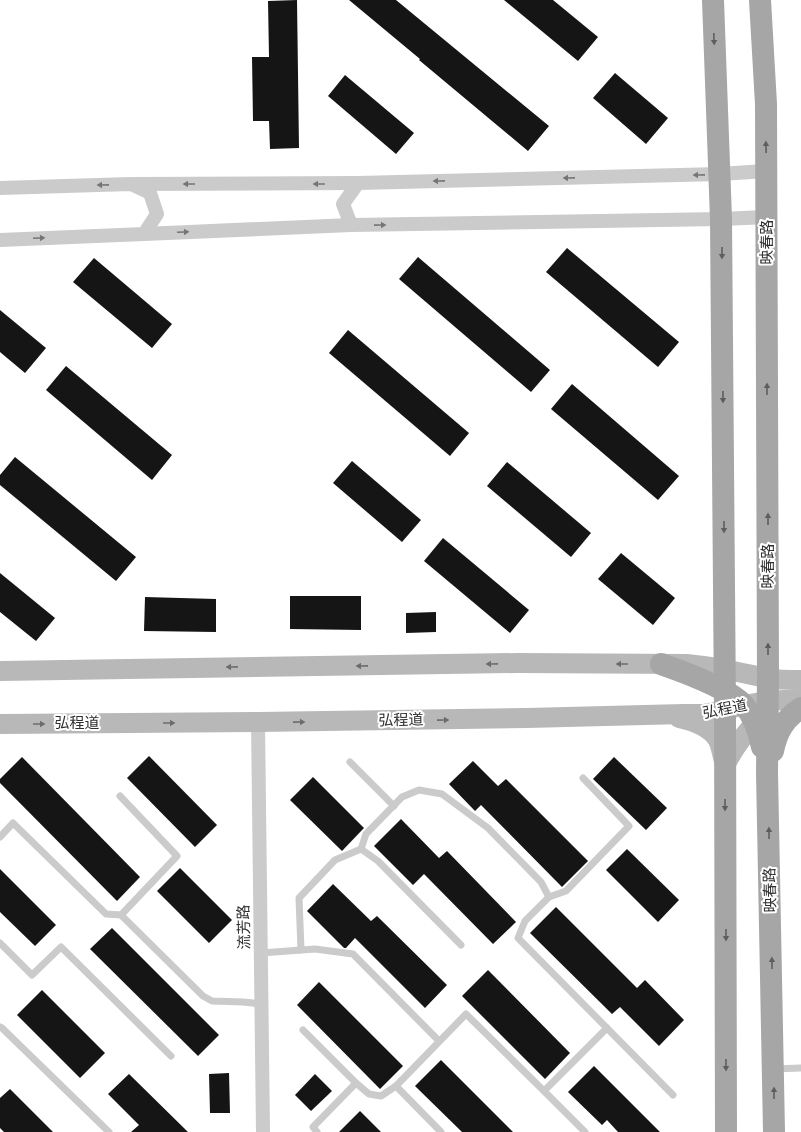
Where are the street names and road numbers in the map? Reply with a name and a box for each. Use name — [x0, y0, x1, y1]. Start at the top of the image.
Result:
street label: 映春路 — [758, 219, 776, 265]
street label: 映春路 — [759, 543, 777, 589]
street label: 弘程道 — [701, 696, 749, 722]
street label: 弘程道 — [378, 711, 424, 729]
street label: 弘程道 — [54, 714, 100, 732]
street label: 映春路 — [761, 867, 779, 913]
street label: 流芳路 — [235, 904, 253, 950]

